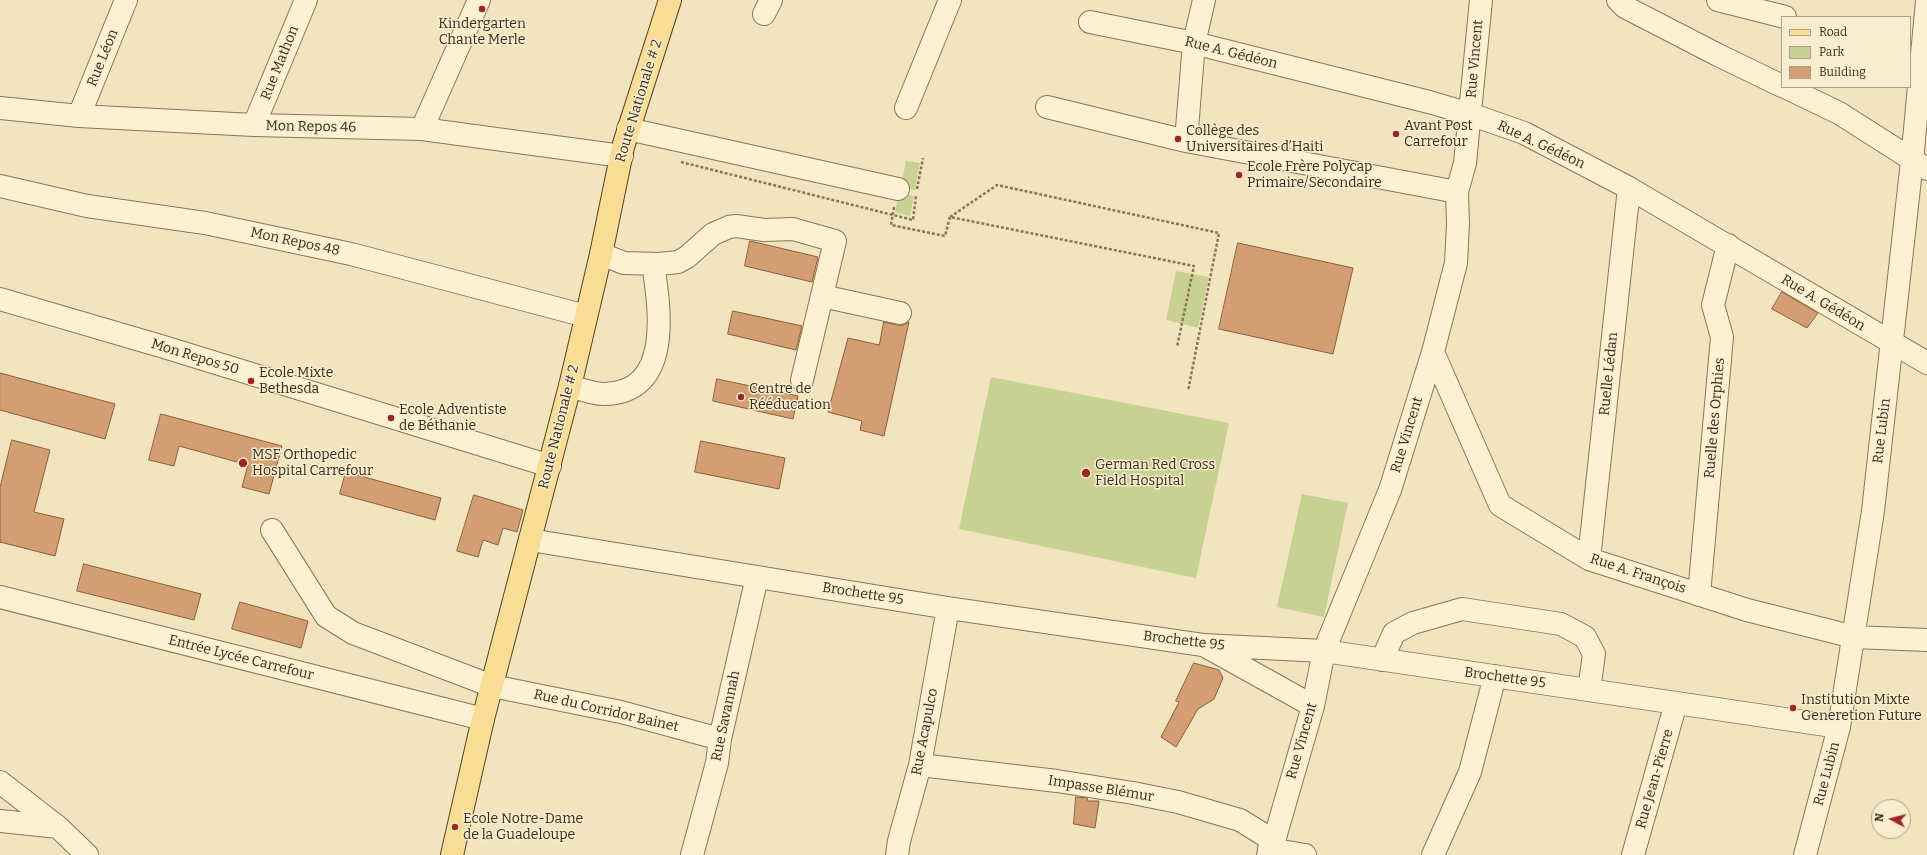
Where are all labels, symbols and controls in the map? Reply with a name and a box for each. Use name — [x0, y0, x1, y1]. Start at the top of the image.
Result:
marker: Kindergarten Chante Merle — [477, 4, 487, 14]
place label: Kindergarten Chante Merle — [438, 16, 526, 48]
legend — [1781, 16, 1911, 88]
street label: Rue Vincent — [1463, 19, 1487, 99]
street label: Rue Mathon — [257, 23, 303, 103]
text: Road — [1819, 25, 1847, 39]
street label: Rue Léon — [84, 27, 122, 89]
street label: Rue A. Gédéon — [1183, 33, 1279, 73]
street label: Route Nationale # 2 — [612, 38, 666, 164]
text: Park — [1819, 45, 1844, 59]
text: Building — [1819, 65, 1866, 79]
street label: Rue A. Gédéon — [1494, 117, 1588, 173]
street label: Mon Repos 46 — [265, 118, 357, 136]
place label: Avant Post Carrefour — [1404, 118, 1473, 150]
place label: Collège des Universitaires d’Haiti — [1186, 123, 1324, 156]
marker: Avant Post Carrefour — [1391, 129, 1401, 139]
marker: Collège des Universitaires d’Haiti — [1173, 134, 1183, 144]
place label: Ecole Frère Polycap Primaire/Secondaire — [1247, 159, 1382, 192]
marker: Ecole Frère Polycap Primaire/Secondaire — [1234, 170, 1244, 180]
street label: Mon Repos 48 — [249, 224, 341, 260]
street label: Rue A. Gédéon — [1778, 271, 1868, 335]
street label: Ruelle Lédan — [1596, 332, 1622, 416]
street label: Mon Repos 50 — [149, 336, 241, 378]
street label: Ruelle des Orphies — [1701, 357, 1729, 479]
street label: Route Nationale # 2 — [535, 363, 583, 491]
place label: Ecole Mixte Bethesda — [259, 365, 333, 398]
marker: Ecole Mixte Bethesda — [246, 376, 256, 386]
place label: Centre de Rééducation — [749, 381, 831, 414]
marker: Centre de Rééducation — [736, 392, 746, 402]
street label: Rue Vincent — [1387, 395, 1427, 475]
street label: Rue Lubin — [1870, 398, 1894, 464]
place label: Ecole Adventiste de Béthanie — [399, 402, 507, 434]
marker: Ecole Adventiste de Béthanie — [386, 413, 396, 423]
place label: MSF Orthopedic Hospital Carrefour — [252, 447, 373, 480]
marker: MSF Orthopedic Hospital Carrefour — [237, 457, 249, 469]
place label: German Red Cross Field Hospital — [1095, 457, 1215, 490]
marker: German Red Cross Field Hospital — [1080, 467, 1092, 479]
street label: Rue A. François — [1588, 551, 1688, 597]
street label: Brochette 95 — [821, 579, 905, 609]
street label: Brochette 95 — [1142, 628, 1226, 654]
street label: Entrée Lycée Carrefour — [167, 632, 315, 684]
street label: Brochette 95 — [1463, 664, 1547, 692]
street label: Rue Savannah — [708, 669, 744, 763]
street label: Rue du Corridor Bainet — [532, 686, 680, 736]
street label: Rue Acapulco — [908, 687, 942, 777]
place label: Institution Mixte Generetion Future — [1801, 692, 1922, 724]
street label: Rue Vincent — [1283, 701, 1321, 781]
marker: Institution Mixte Generetion Future — [1788, 703, 1798, 713]
street label: Rue Jean-Pierre — [1633, 727, 1677, 831]
street label: Rue Lubin — [1810, 740, 1844, 808]
street label: Impasse Blémur — [1047, 772, 1155, 806]
north arrow — [1871, 799, 1911, 839]
place label: Ecole Notre-Dame de la Guadeloupe — [463, 811, 583, 844]
text: N — [1873, 813, 1887, 823]
marker: Ecole Notre-Dame de la Guadeloupe — [450, 822, 460, 832]

